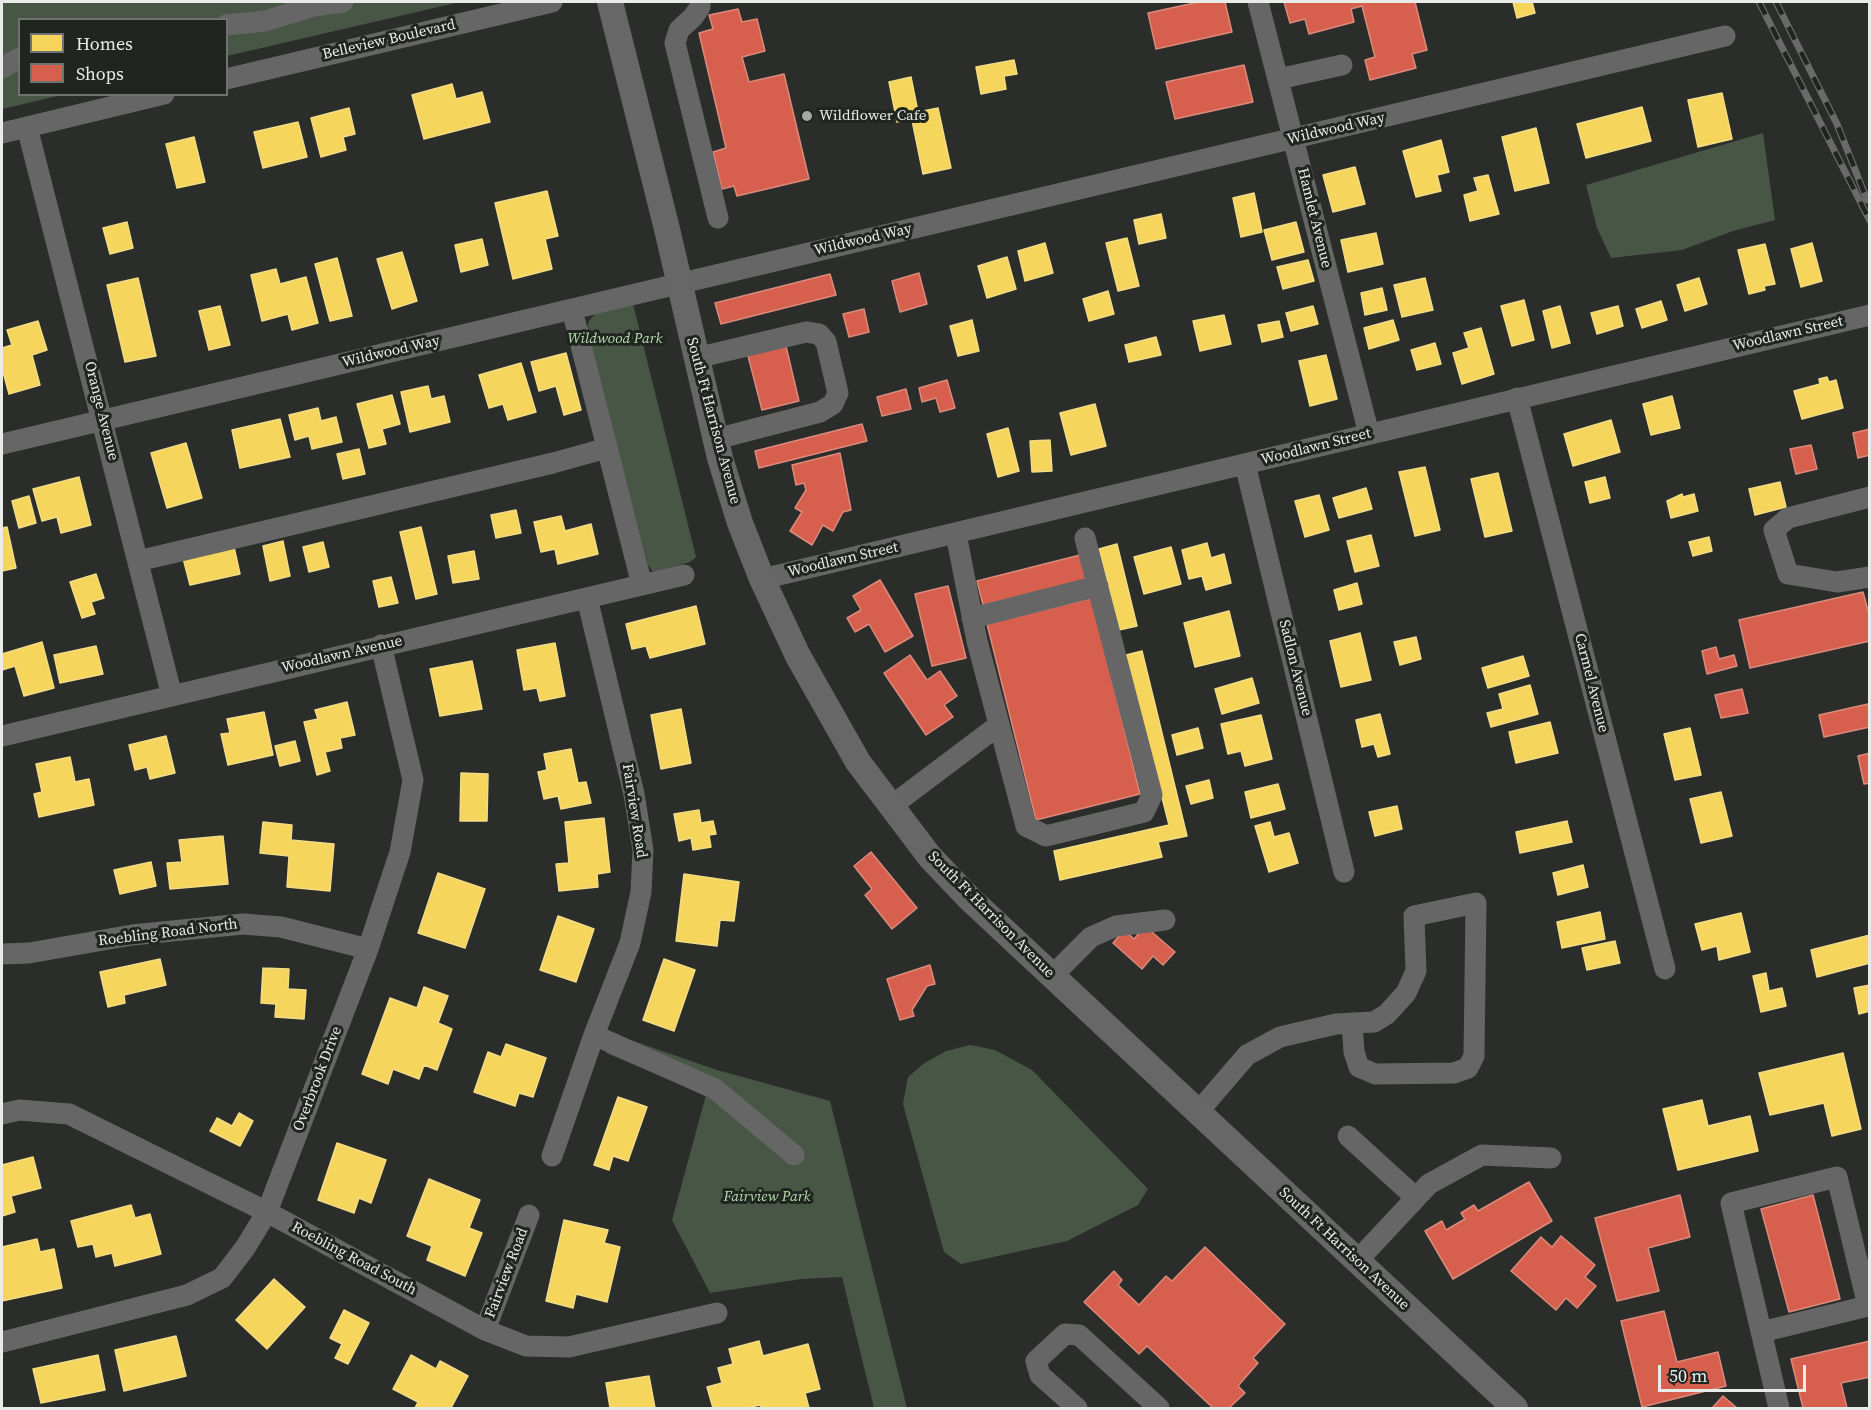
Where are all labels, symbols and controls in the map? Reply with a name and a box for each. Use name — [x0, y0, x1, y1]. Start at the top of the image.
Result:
street label: Belleview Boulevard — [321, 16, 457, 64]
legend — [18, 18, 228, 96]
text: Homes — [76, 31, 133, 56]
text: Shops — [76, 61, 124, 86]
place label: Wildflower Cafe — [819, 107, 926, 125]
marker: Wildflower Cafe — [800, 109, 814, 123]
street label: Wildwood Way — [1285, 109, 1387, 149]
street label: Hamlet Avenue — [1293, 166, 1335, 270]
street label: Wildwood Way — [812, 220, 914, 260]
street label: Woodlawn Street — [1731, 313, 1845, 355]
park label: Wildwood Park — [567, 330, 663, 348]
street label: Wildwood Way — [340, 332, 442, 372]
street label: South Ft Harrison Avenue — [682, 336, 744, 506]
street label: Orange Avenue — [80, 360, 122, 462]
street label: Woodlawn Street — [1259, 425, 1373, 469]
street label: Woodlawn Street — [786, 539, 900, 581]
street label: Sadlon Avenue — [1274, 618, 1316, 718]
street label: Woodlawn Avenue — [280, 632, 404, 678]
street label: Carmel Avenue — [1570, 632, 1612, 734]
street label: Fairview Road — [618, 763, 650, 859]
street label: South Ft Harrison Avenue — [924, 848, 1058, 982]
street label: Roebling Road North — [97, 916, 239, 950]
street label: Overbrook Drive — [290, 1024, 346, 1134]
street label: South Ft Harrison Avenue — [1275, 1184, 1413, 1314]
park label: Fairview Park — [723, 1188, 811, 1206]
street label: Roebling Road South — [288, 1218, 420, 1300]
street label: Fairview Road — [482, 1225, 532, 1321]
scale bar — [1661, 1353, 1810, 1391]
text: 50 m — [1669, 1363, 1707, 1388]

